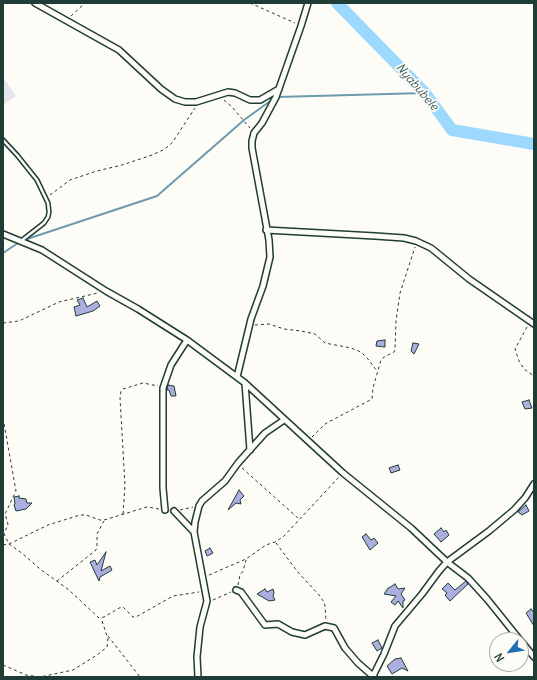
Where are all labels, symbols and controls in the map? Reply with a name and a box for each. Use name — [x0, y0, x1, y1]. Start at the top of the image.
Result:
water label: Nyabubele — [393, 60, 441, 114]
north arrow — [489, 632, 529, 672]
text: N — [492, 651, 507, 664]

